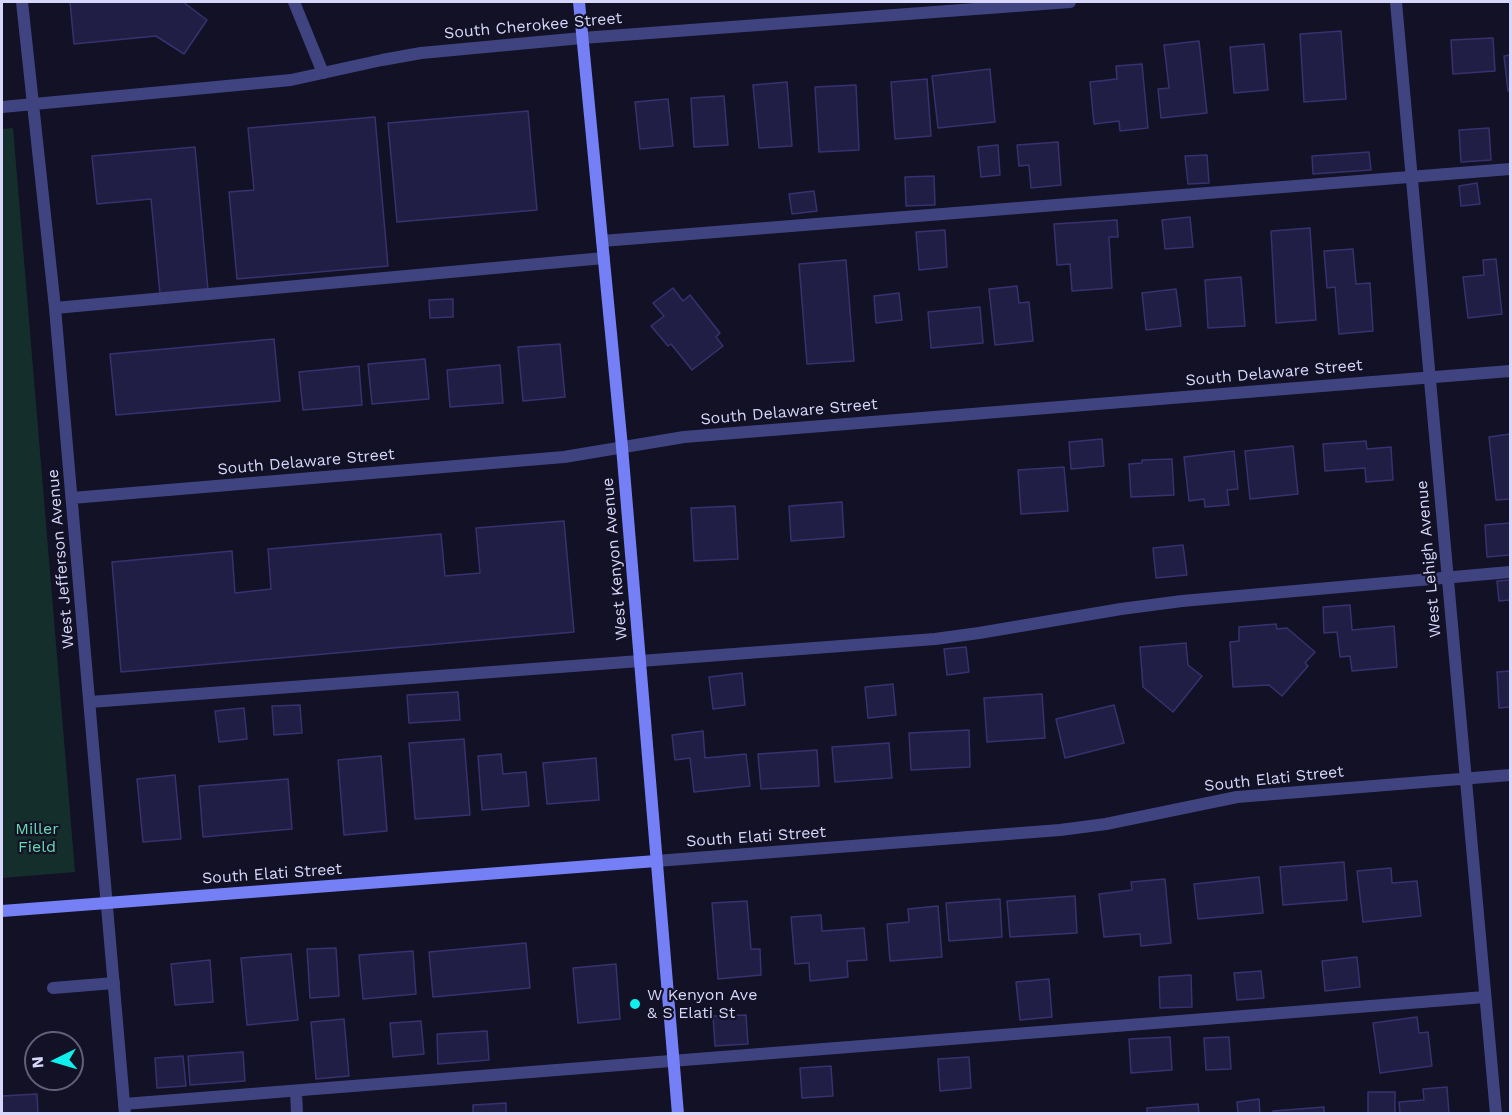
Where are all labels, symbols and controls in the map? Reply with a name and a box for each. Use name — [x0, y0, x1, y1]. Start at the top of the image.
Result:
street label: South Cherokee Street — [443, 9, 623, 43]
street label: South Delaware Street — [1185, 356, 1363, 390]
street label: South Delaware Street — [700, 395, 878, 429]
street label: South Delaware Street — [217, 445, 395, 479]
street label: West Jefferson Avenue — [44, 468, 78, 650]
street label: West Kenyon Avenue — [598, 477, 632, 641]
street label: West Lehigh Avenue — [1413, 480, 1445, 638]
street label: South Elati Street — [1203, 762, 1345, 796]
park label: Miller Field — [15, 819, 59, 857]
street label: South Elati Street — [685, 823, 827, 851]
street label: South Elati Street — [201, 860, 343, 888]
place label: W Kenyon Ave & S Elati St — [647, 985, 757, 1023]
marker: W Kenyon Ave & S Elati St — [628, 997, 642, 1011]
north arrow — [24, 1031, 84, 1091]
text: N — [28, 1056, 48, 1069]

